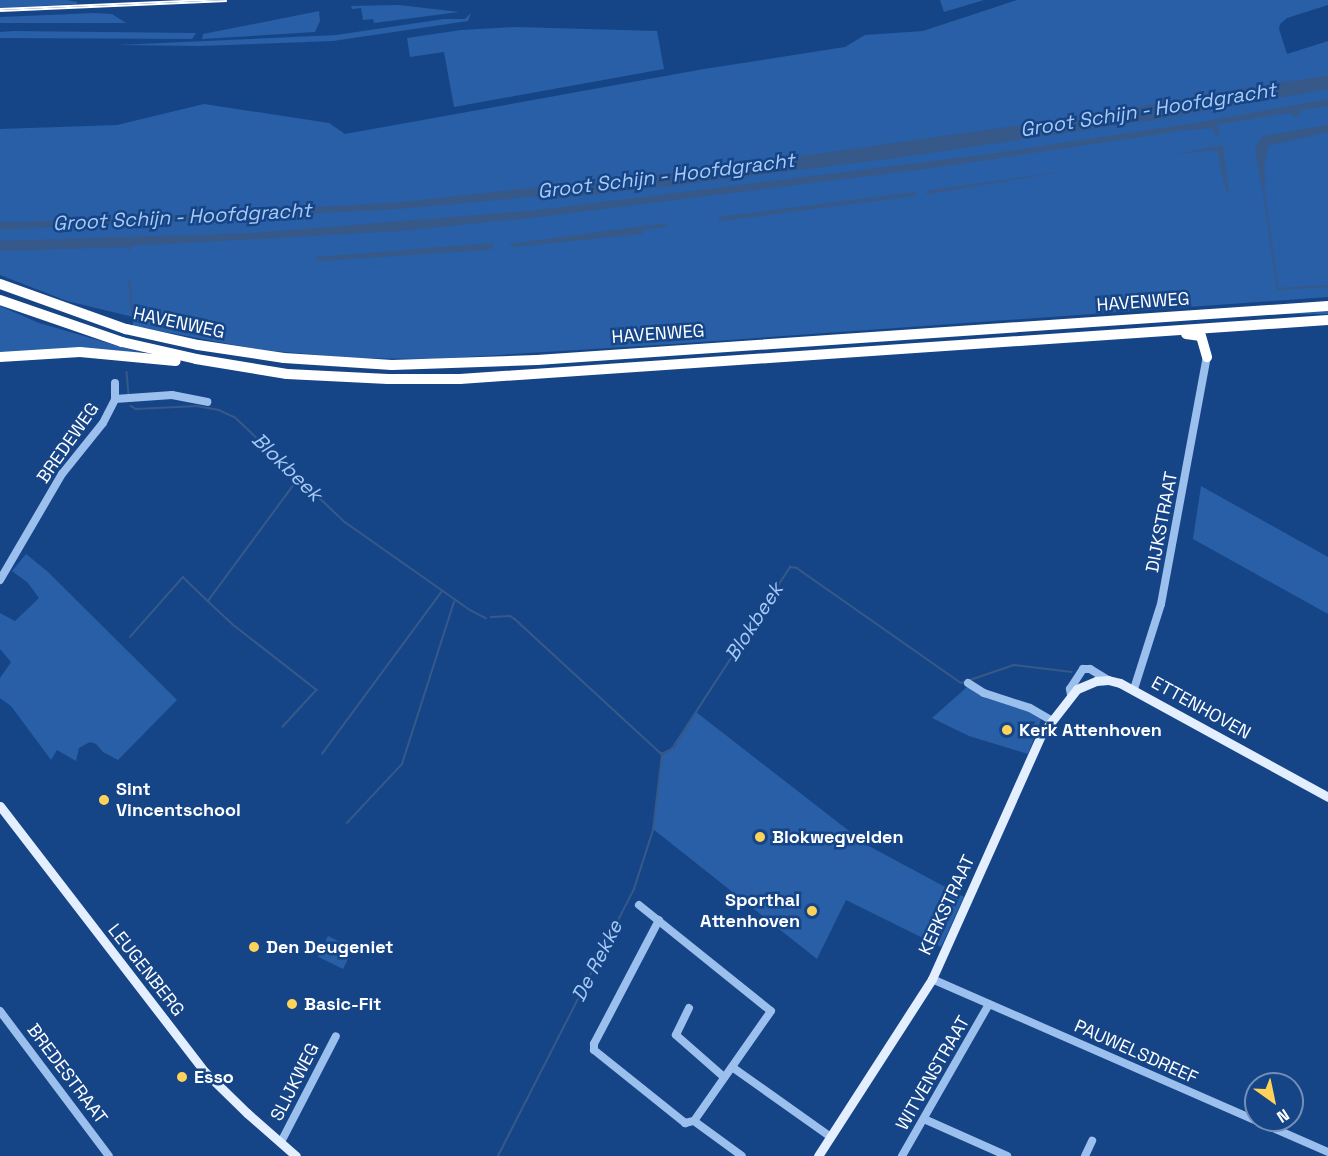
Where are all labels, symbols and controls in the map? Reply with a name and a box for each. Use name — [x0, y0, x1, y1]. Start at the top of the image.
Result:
water label: Groot Schijn - Hoofdgracht — [1018, 78, 1278, 142]
water label: Groot Schijn - Hoofdgracht — [535, 148, 797, 204]
water label: Groot Schijn - Hoofdgracht — [51, 198, 313, 236]
street label: HAVENWEG — [1096, 288, 1190, 316]
street label: HAVENWEG — [131, 303, 227, 343]
street label: HAVENWEG — [611, 320, 705, 348]
street label: BREDEWEG — [32, 399, 104, 487]
water label: Blokbeek — [247, 428, 327, 506]
street label: DIJKSTRAAT — [1142, 470, 1182, 574]
water label: Blokbeek — [720, 578, 788, 666]
street label: ETTENHOVEN — [1148, 672, 1254, 744]
place label: Kerk Attenhoven — [1019, 719, 1162, 741]
marker: Kerk Attenhoven — [1000, 723, 1014, 737]
place label: Sint Vincentschool — [116, 779, 241, 822]
marker: Sint Vincentschool — [97, 793, 111, 807]
place label: Blokwegvelden — [772, 826, 904, 848]
marker: Blokwegvelden — [753, 830, 767, 844]
street label: KERKSTRAAT — [914, 852, 980, 958]
place label: Sporthal Attenhoven — [700, 890, 800, 932]
marker: Sporthal Attenhoven — [805, 904, 819, 918]
water label: De Rekke — [566, 917, 628, 1005]
street label: LEUGENBERG — [103, 920, 189, 1020]
place label: Den Deugeniet — [266, 936, 394, 958]
marker: Den Deugeniet — [247, 940, 261, 954]
place label: Basic-Fit — [304, 993, 381, 1015]
marker: Basic-Fit — [285, 997, 299, 1011]
street label: WITVENSTRAAT — [892, 1012, 974, 1134]
street label: PAUWELSDREEF — [1071, 1015, 1201, 1089]
street label: BREDESTRAAT — [22, 1020, 112, 1128]
street label: SLIJKWEG — [266, 1039, 324, 1125]
place label: Esso — [194, 1066, 234, 1088]
marker: Esso — [175, 1070, 189, 1084]
north arrow — [1244, 1072, 1304, 1132]
text: N — [1273, 1104, 1293, 1128]

